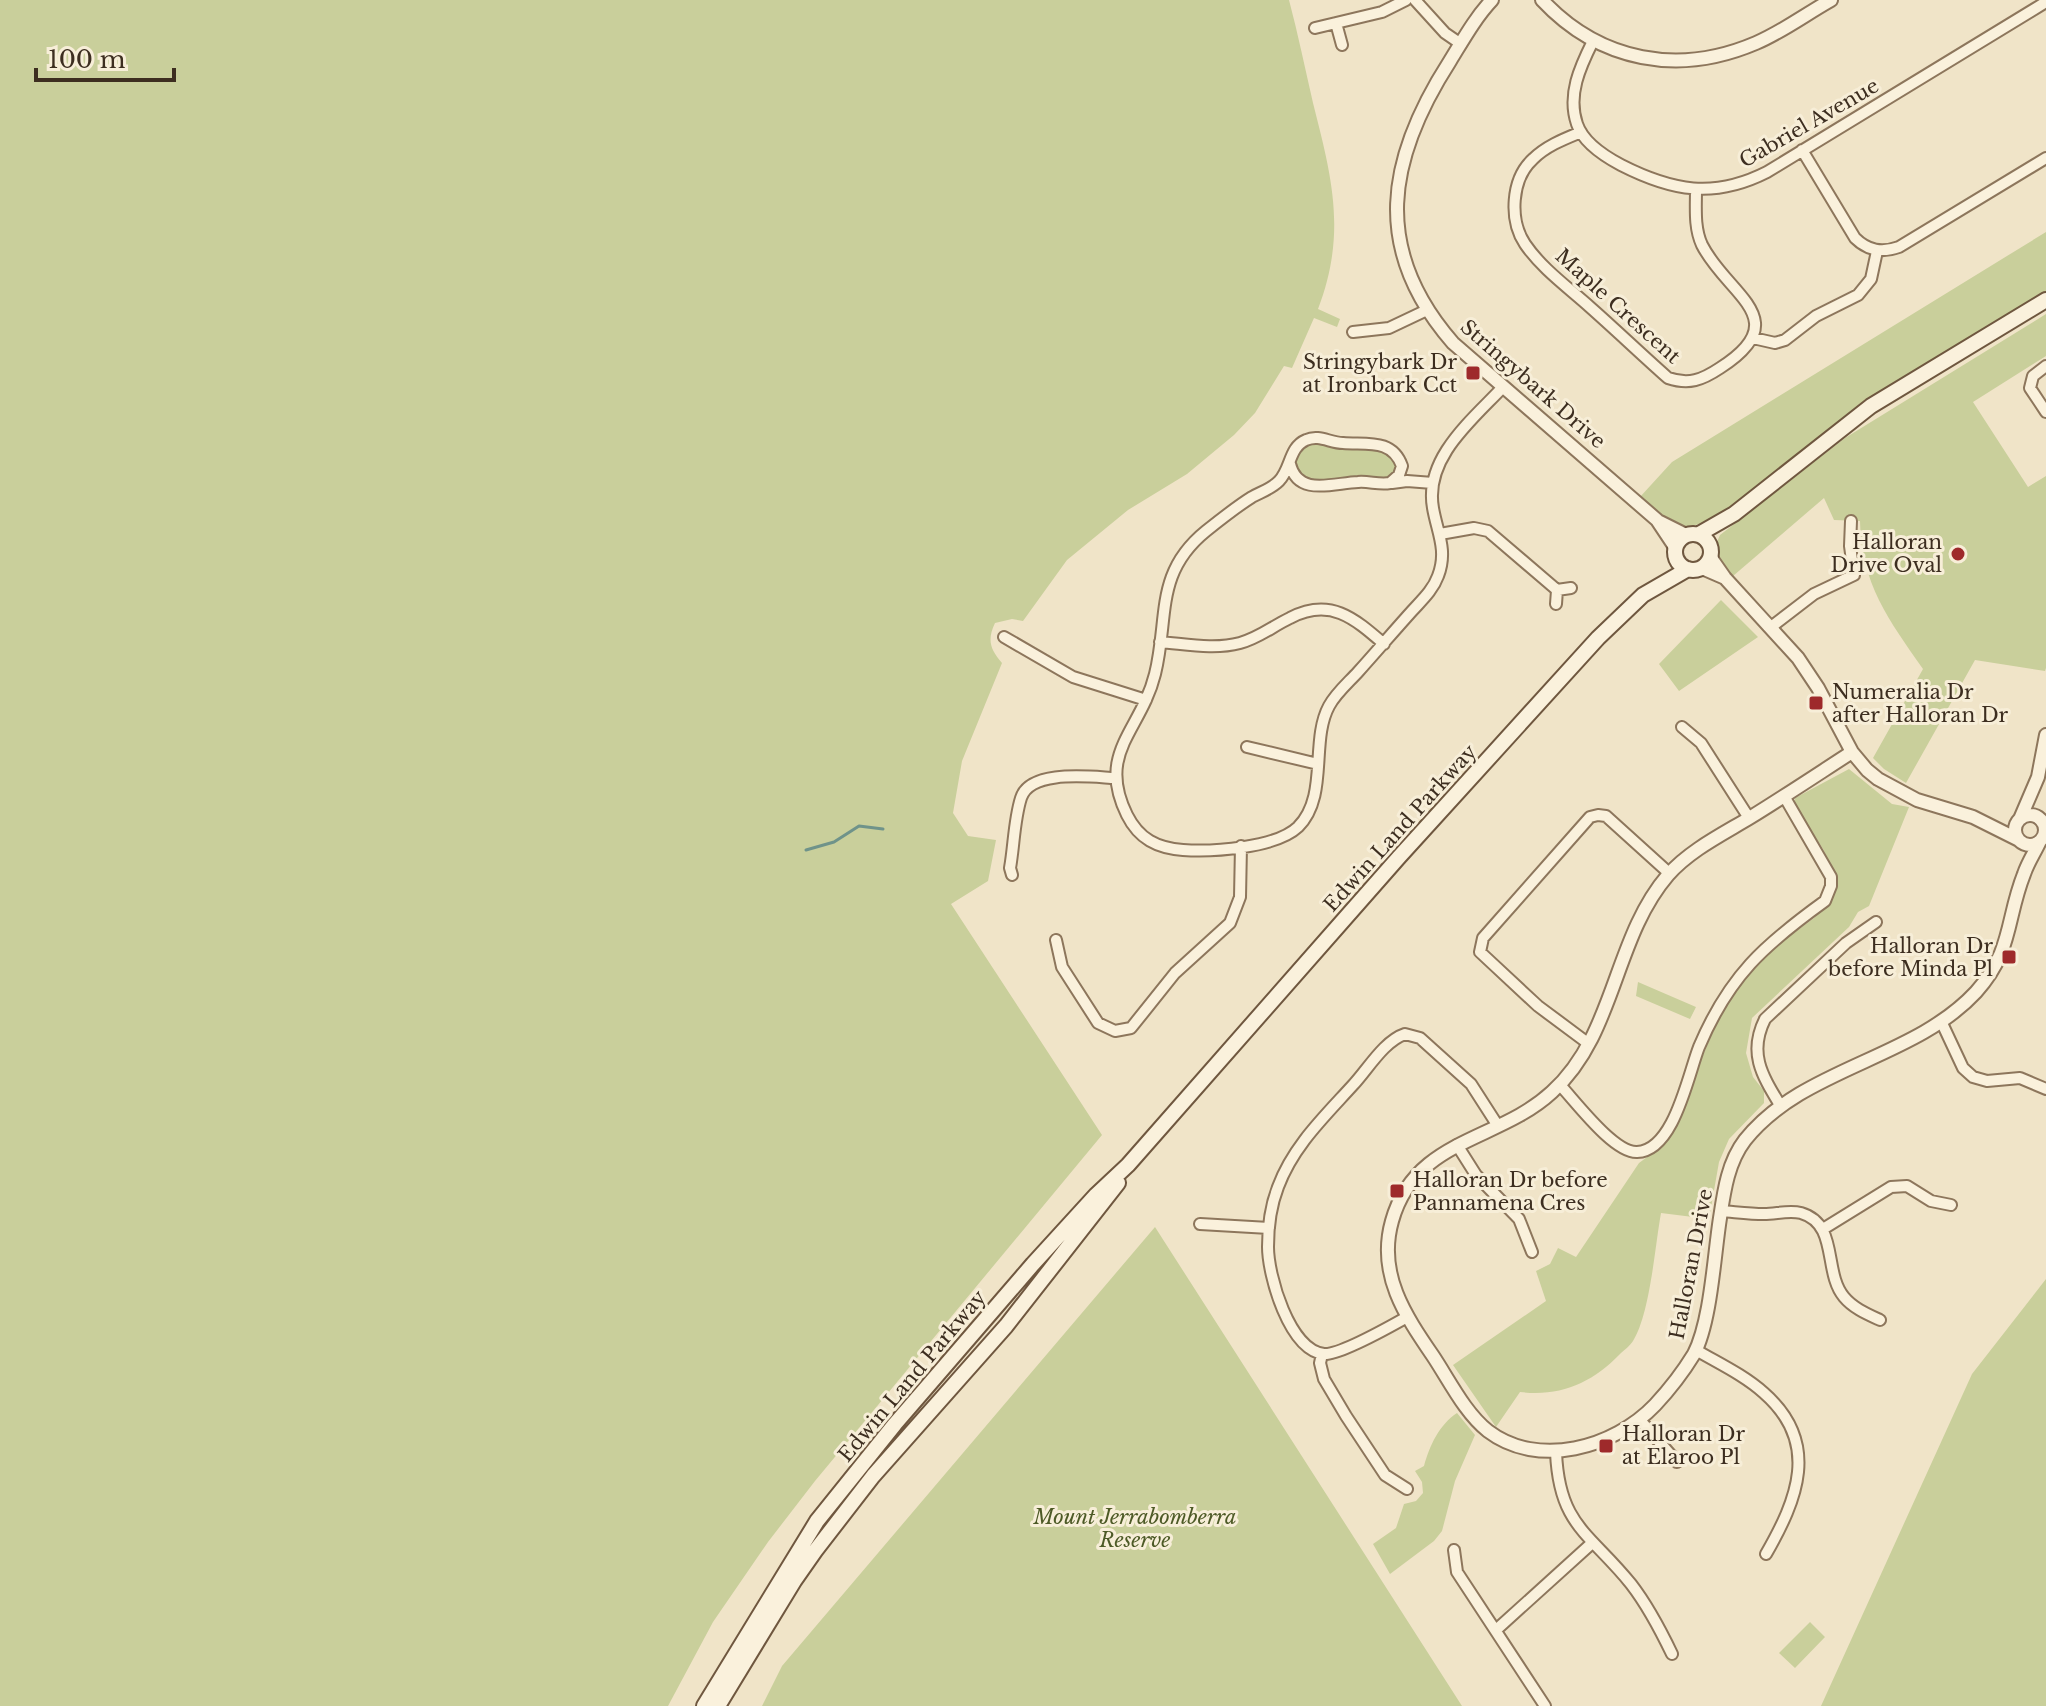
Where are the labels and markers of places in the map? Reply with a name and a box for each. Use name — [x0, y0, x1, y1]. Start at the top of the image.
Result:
place label: Stringybark Dr at Ironbark Cct — [1302, 350, 1457, 397]
marker: Stringybark Dr at Ironbark Cct — [1464, 364, 1482, 382]
place label: Halloran Drive Oval — [1831, 530, 1942, 577]
marker: Halloran Drive Oval — [1949, 545, 1967, 563]
place label: Numeralia Dr after Halloran Dr — [1832, 680, 2009, 727]
marker: Numeralia Dr after Halloran Dr — [1807, 694, 1825, 712]
place label: Halloran Dr before Minda Pl — [1827, 934, 1993, 981]
marker: Halloran Dr before Minda Pl — [2000, 948, 2018, 966]
place label: Halloran Dr before Pannamena Cres — [1413, 1168, 1608, 1215]
marker: Halloran Dr before Pannamena Cres — [1388, 1182, 1406, 1200]
place label: Halloran Dr at Elaroo Pl — [1622, 1422, 1745, 1469]
marker: Halloran Dr at Elaroo Pl — [1597, 1437, 1615, 1455]

